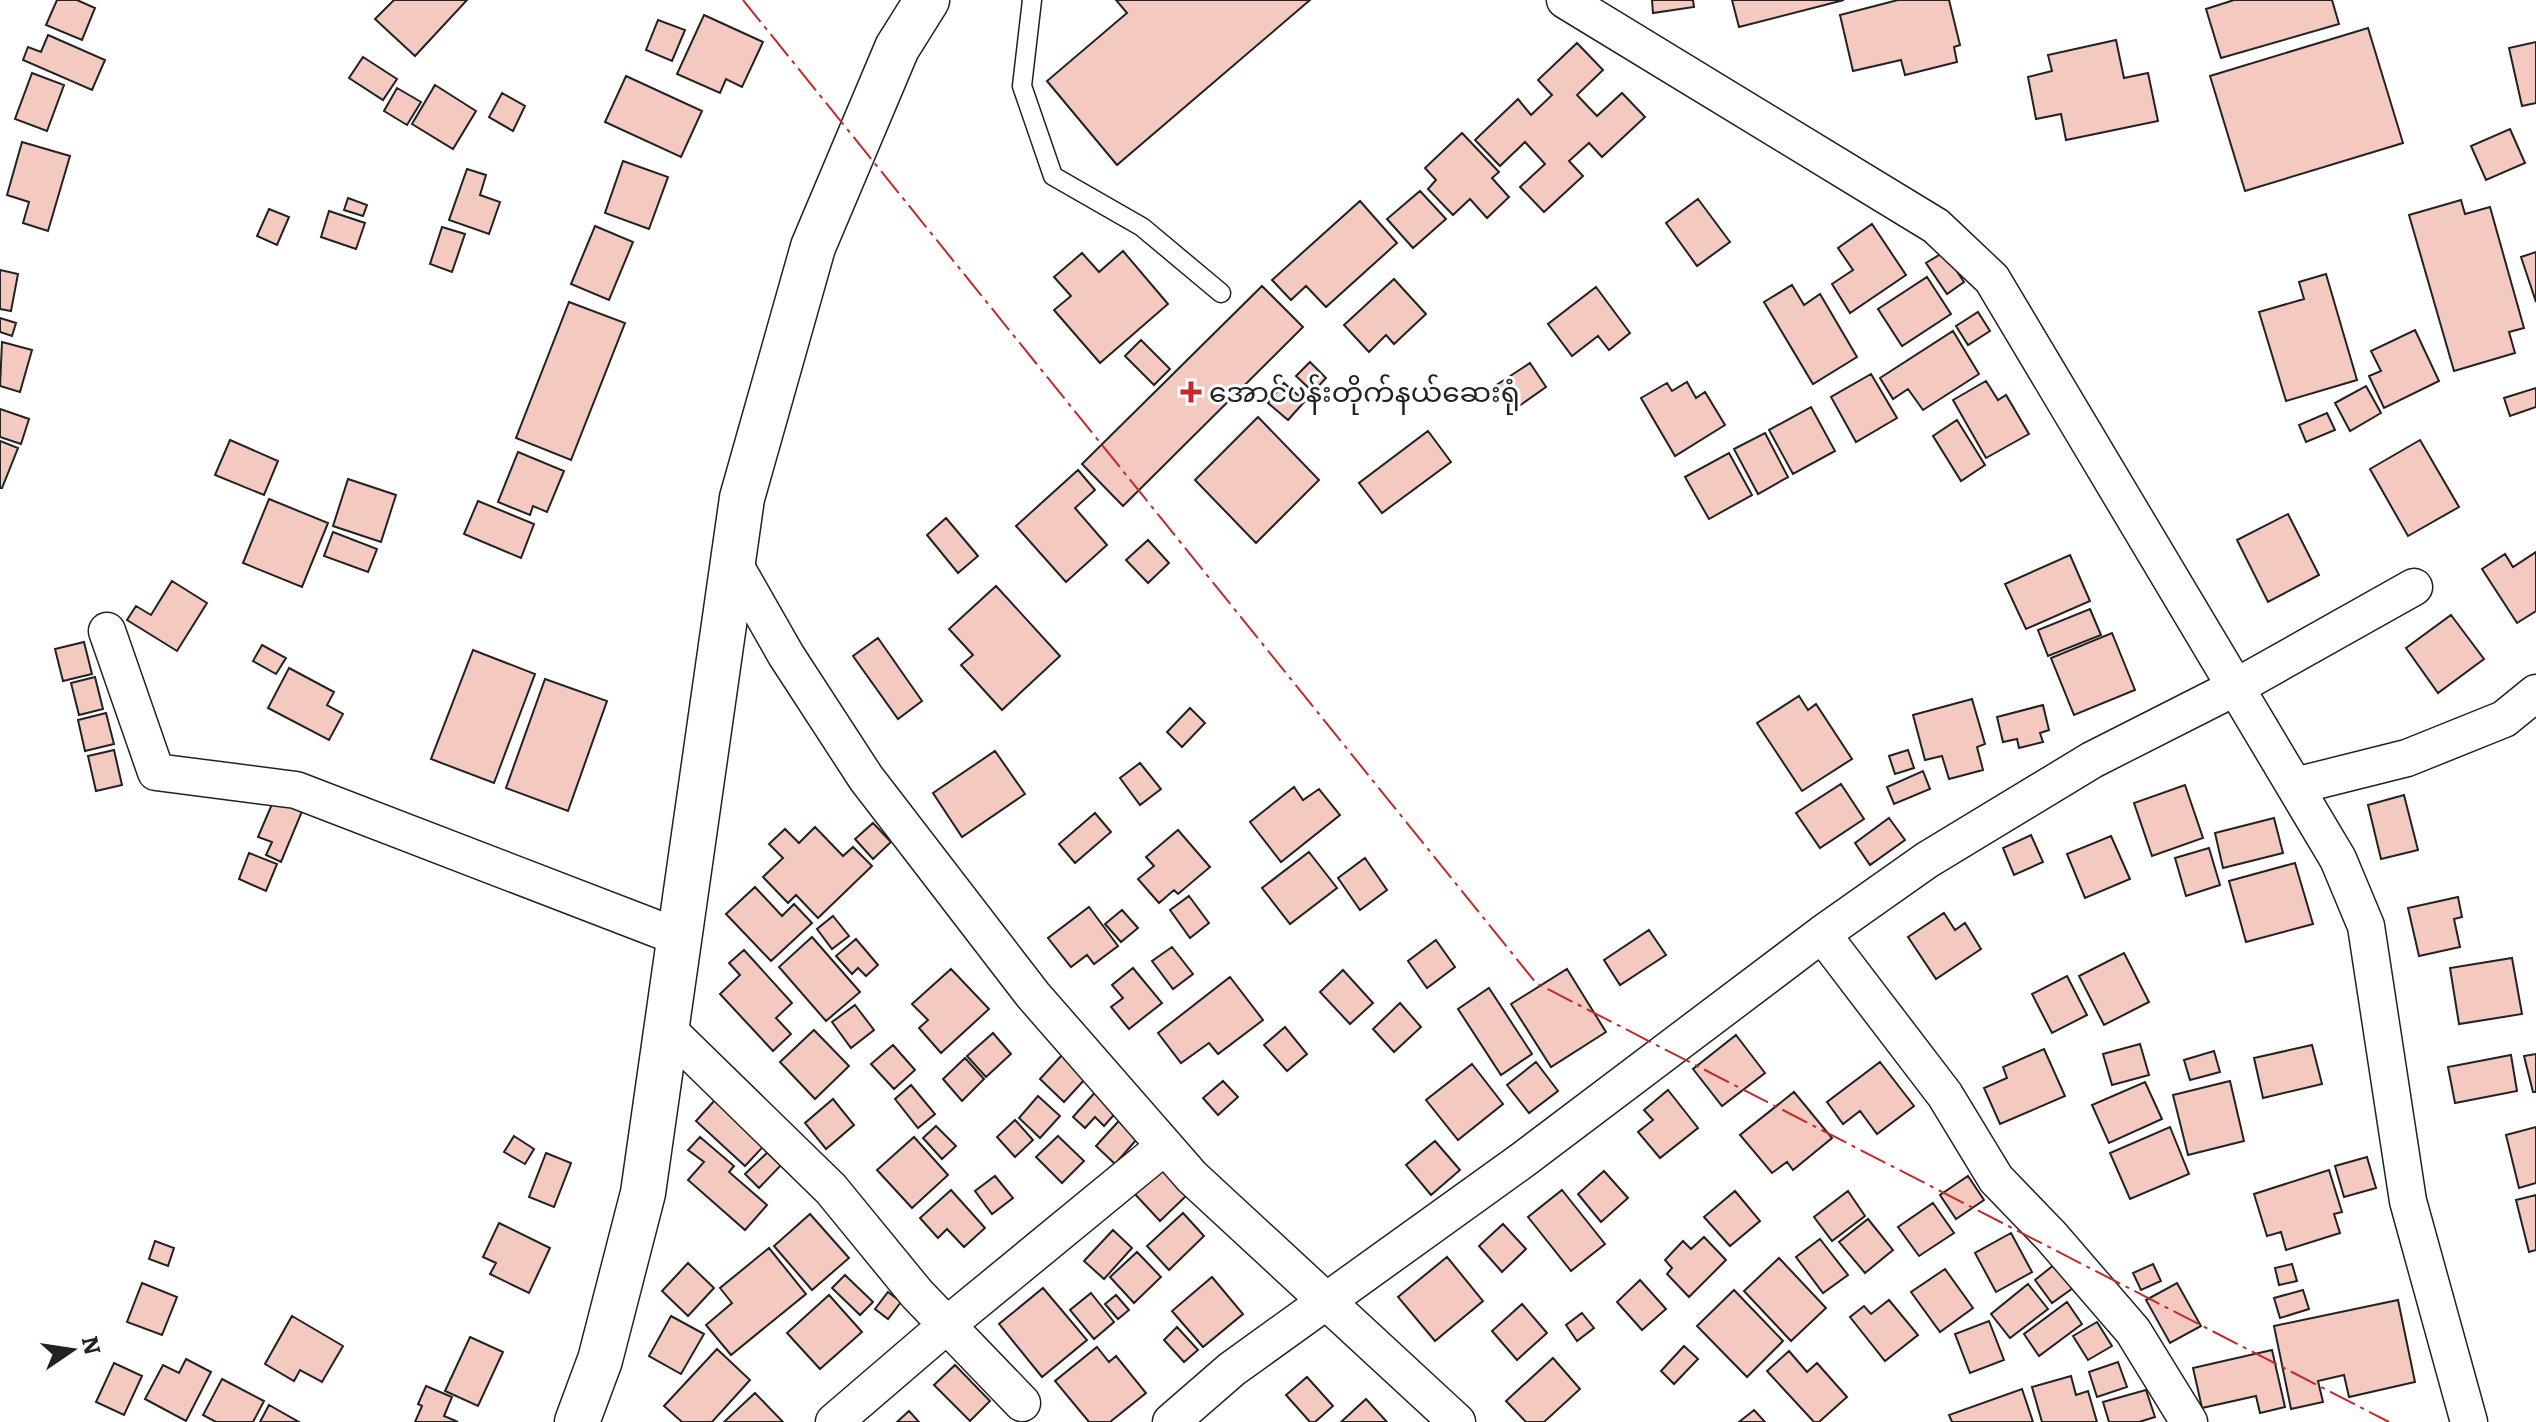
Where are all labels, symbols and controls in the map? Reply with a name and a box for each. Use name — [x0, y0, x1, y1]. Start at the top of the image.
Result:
place label: အောင်ပန်းတိုက်နယ်ဆေးရုံ — [1209, 369, 1520, 415]
marker: အောင်ပန်းတိုက်နယ်ဆေးရုံ — [1180, 381, 1202, 403]
north arrow — [32, 1310, 112, 1390]
text: N — [75, 1332, 111, 1358]

